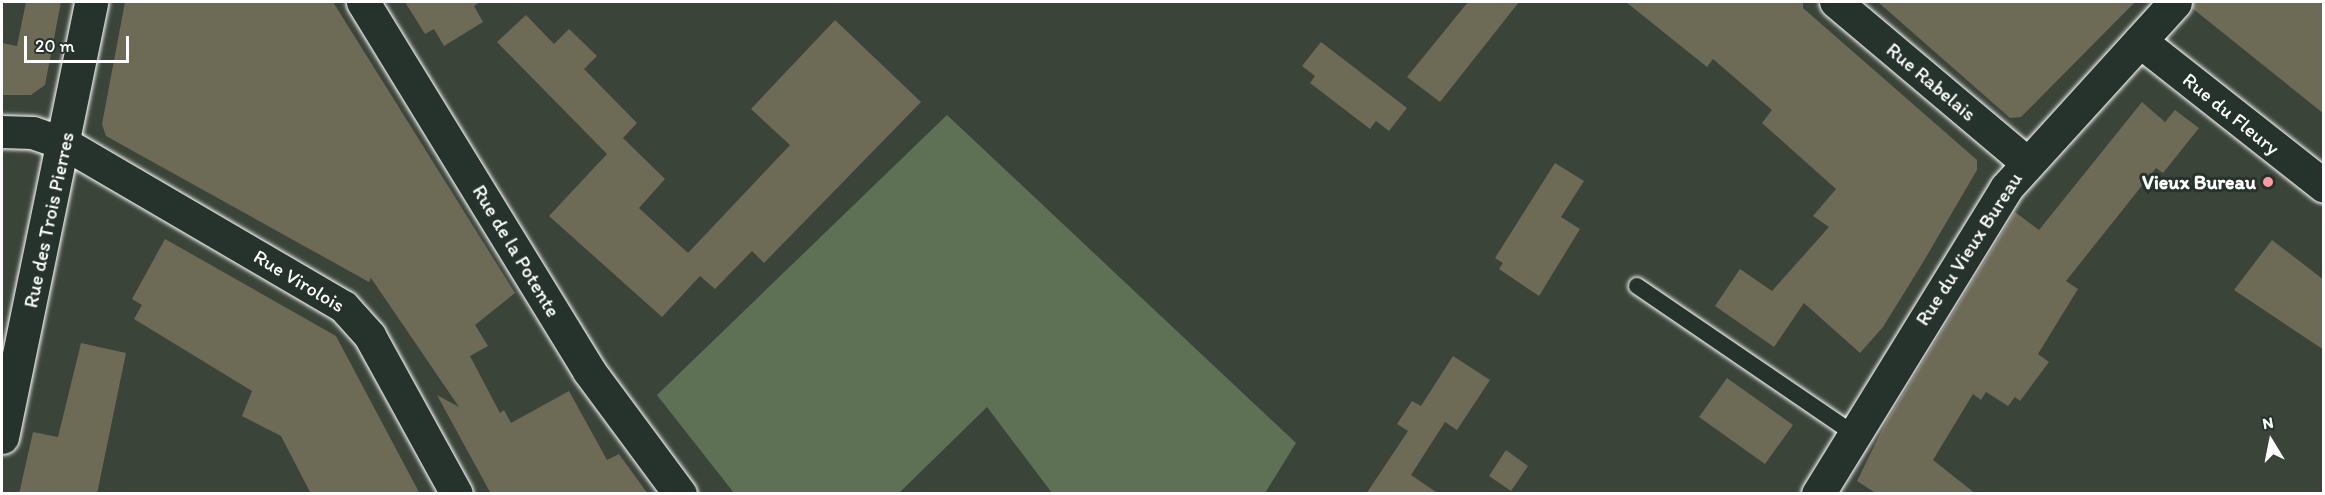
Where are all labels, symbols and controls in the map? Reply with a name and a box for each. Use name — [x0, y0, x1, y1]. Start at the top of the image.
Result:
scale bar — [27, 24, 132, 62]
text: 20 m — [35, 35, 75, 57]
street label: Rue Rabelais — [1881, 38, 1981, 126]
street label: Rue du Fleury — [2178, 68, 2284, 160]
street label: Rue des Trois Pierres — [19, 131, 79, 309]
street label: Rue du Vieux Bureau — [1910, 168, 2028, 330]
place label: Vieux Bureau — [2141, 170, 2256, 194]
marker: Vieux Bureau — [2261, 175, 2275, 189]
street label: Rue de la Potente — [467, 181, 565, 321]
street label: Rue Virolois — [249, 244, 349, 318]
north arrow — [2241, 411, 2301, 471]
text: N — [2261, 412, 2275, 433]

